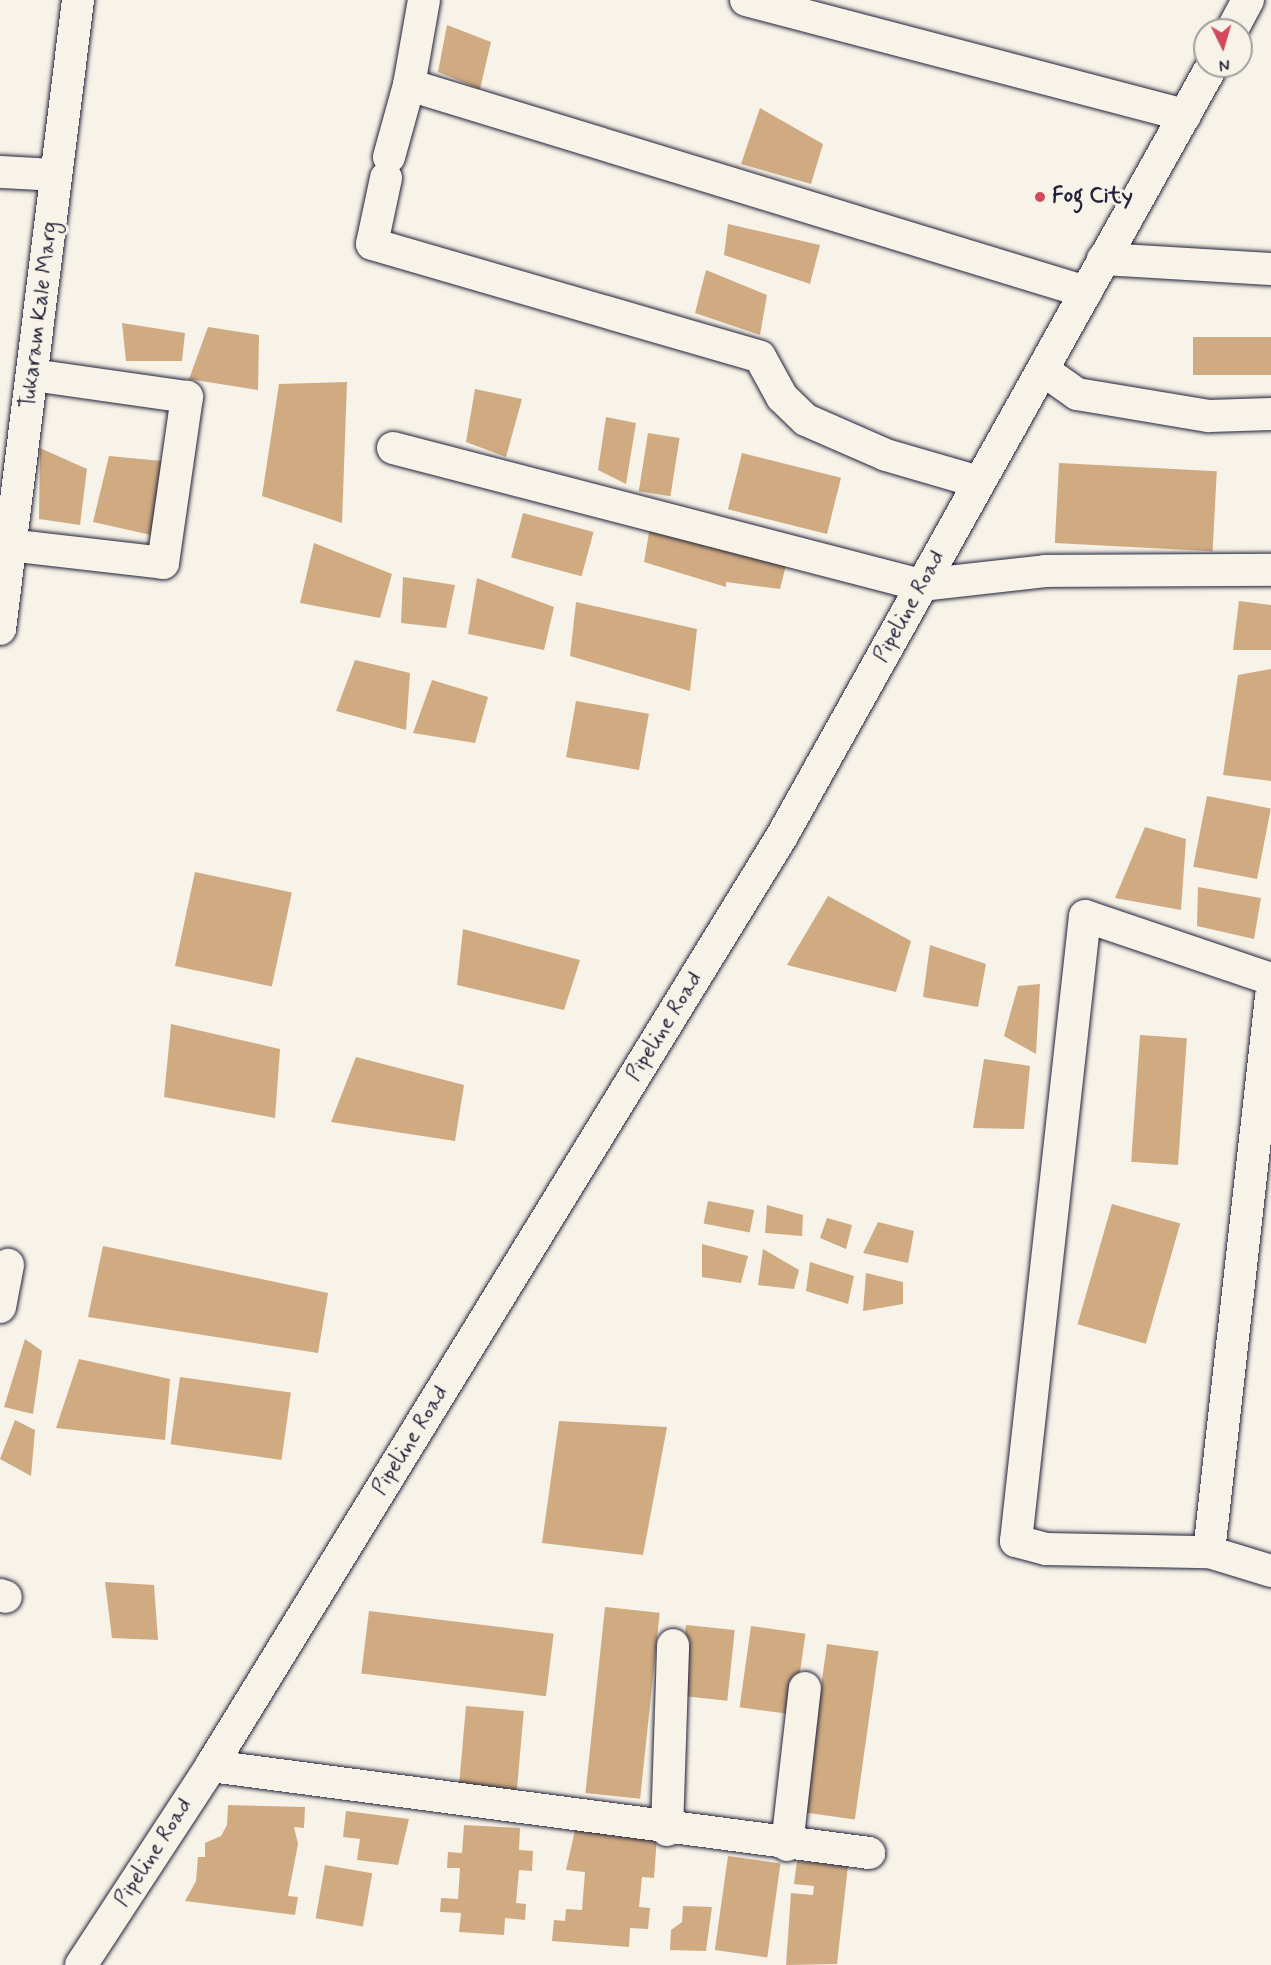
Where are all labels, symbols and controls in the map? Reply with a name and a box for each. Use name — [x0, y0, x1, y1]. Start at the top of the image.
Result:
north arrow — [1193, 18, 1253, 78]
text: N — [1218, 54, 1231, 75]
place label: Fog City — [1052, 184, 1128, 210]
marker: Fog City — [1033, 190, 1047, 204]
street label: Tukaram Kale Marg — [15, 220, 65, 410]
street label: Pipeline Road — [869, 547, 951, 667]
street label: Pipeline Road — [622, 968, 708, 1086]
street label: Pipeline Road — [368, 1382, 454, 1500]
street label: Pipeline Road — [110, 1795, 198, 1911]

